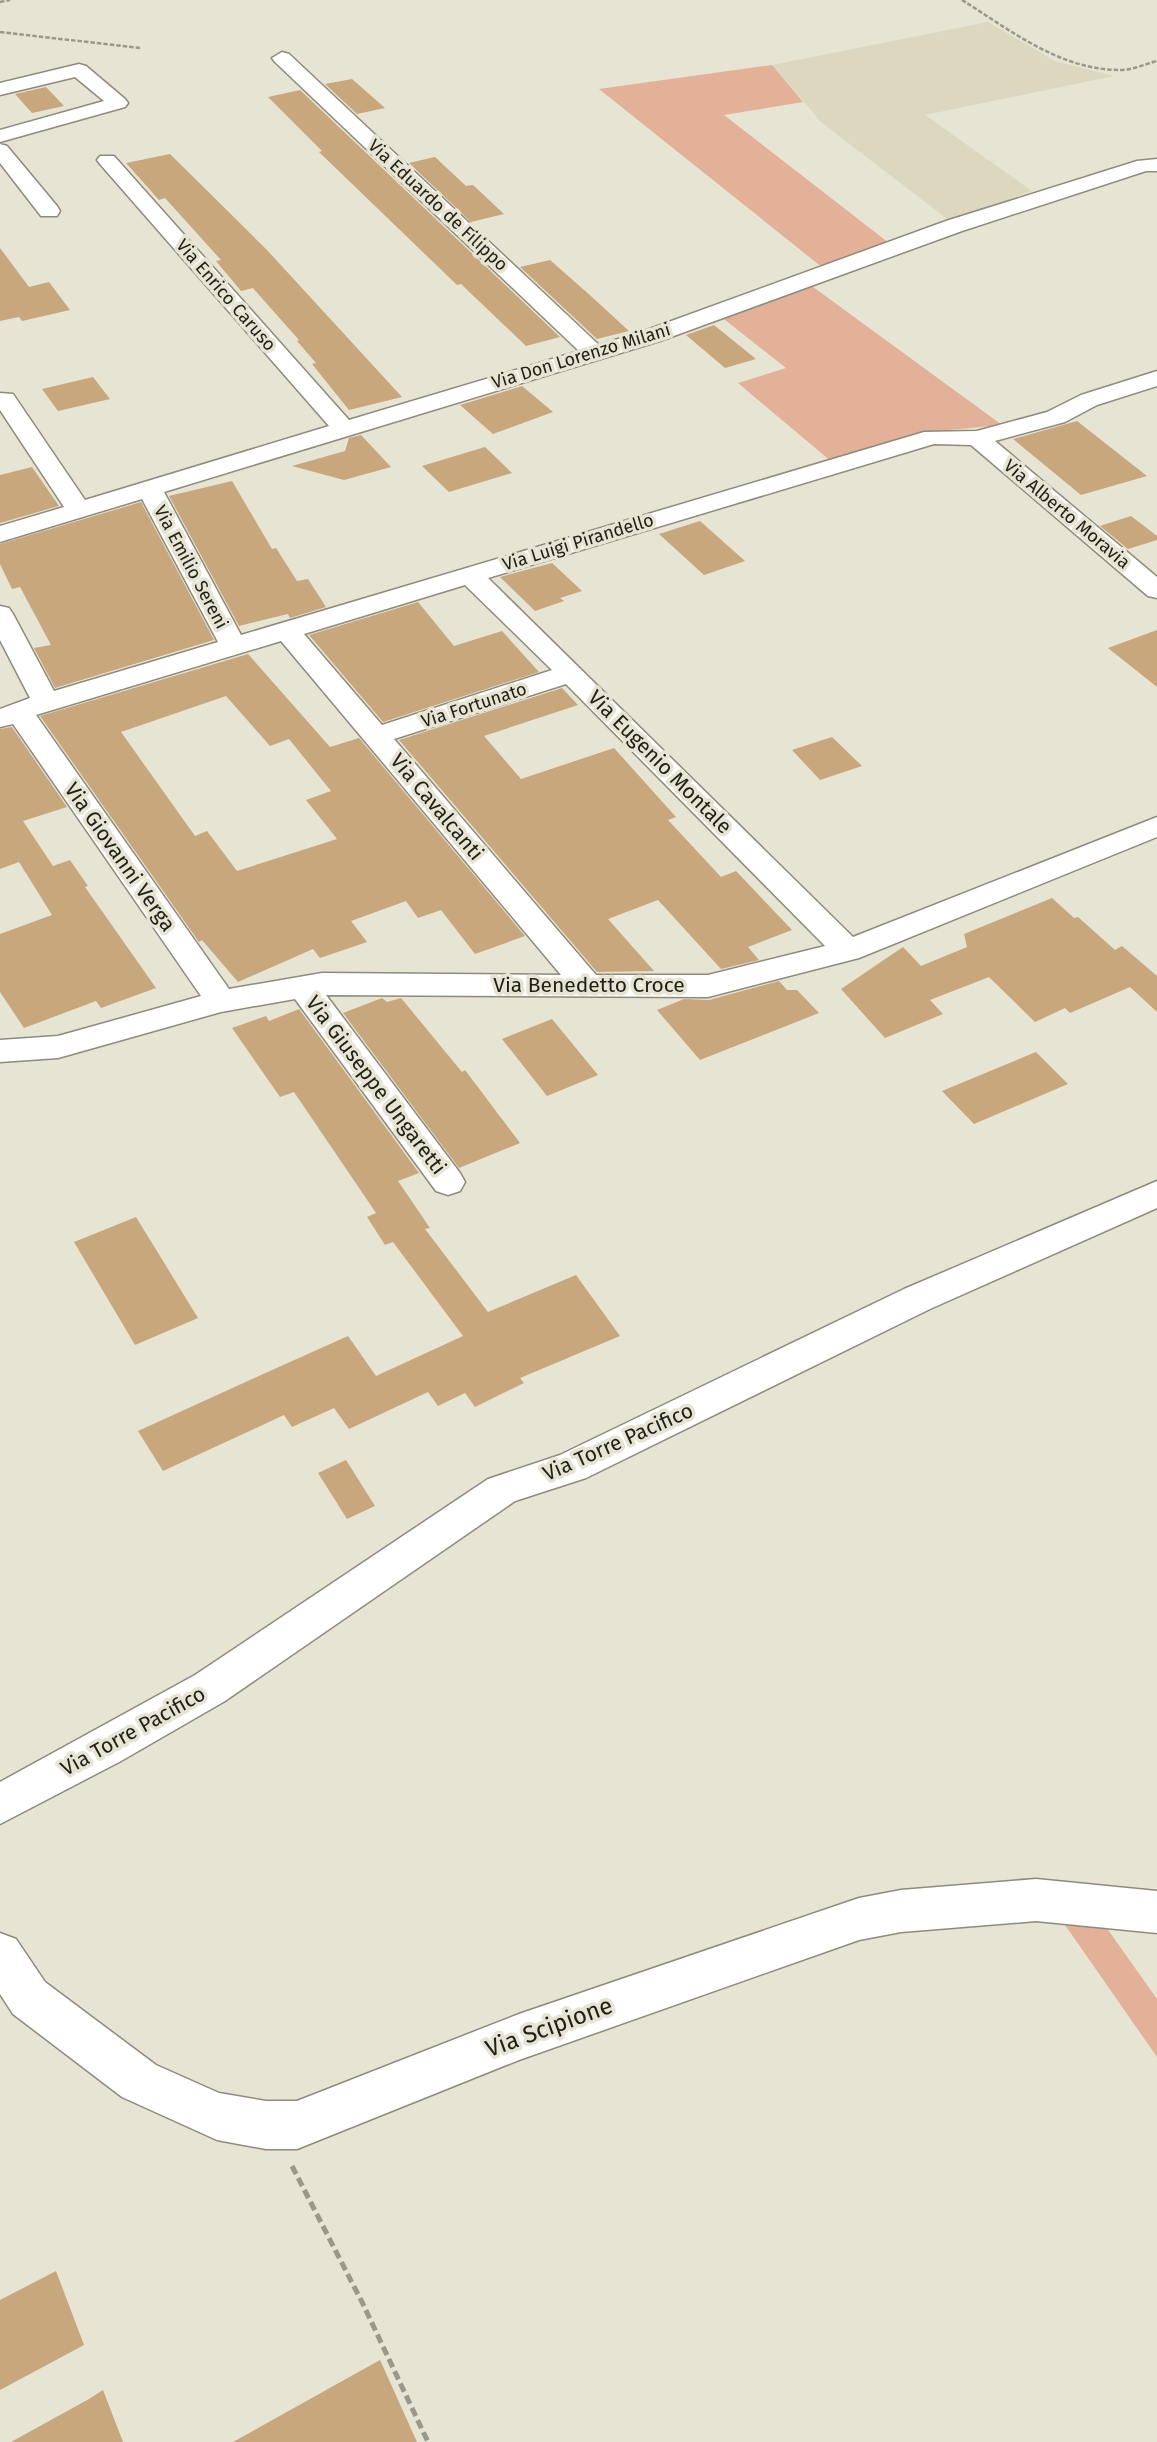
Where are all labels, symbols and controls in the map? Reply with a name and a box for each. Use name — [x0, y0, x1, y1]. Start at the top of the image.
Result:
street label: Via Eduardo de Filippo — [363, 134, 513, 276]
street label: Via Enrico Caruso — [171, 234, 281, 356]
street label: Via Don Lorenzo Milani — [489, 318, 673, 394]
street label: Via Alberto Moravia — [999, 455, 1135, 573]
street label: Via Emilio Sereni — [149, 501, 233, 633]
street label: Via Luigi Pirandello — [500, 509, 656, 575]
street label: Via Fortunato — [419, 678, 529, 732]
street label: Via Eugenio Montale — [583, 685, 737, 839]
street label: Via Cavalcanti — [385, 748, 489, 866]
street label: Via Giovanni Verga — [59, 778, 181, 936]
street label: Via Benedetto Croce — [493, 972, 685, 998]
street label: Via Giuseppe Ungaretti — [300, 990, 452, 1180]
street label: Via Torre Pacifico — [539, 1397, 697, 1487]
street label: Via Torre Pacifico — [56, 1680, 210, 1782]
street label: Via Scipione — [482, 1991, 616, 2063]

